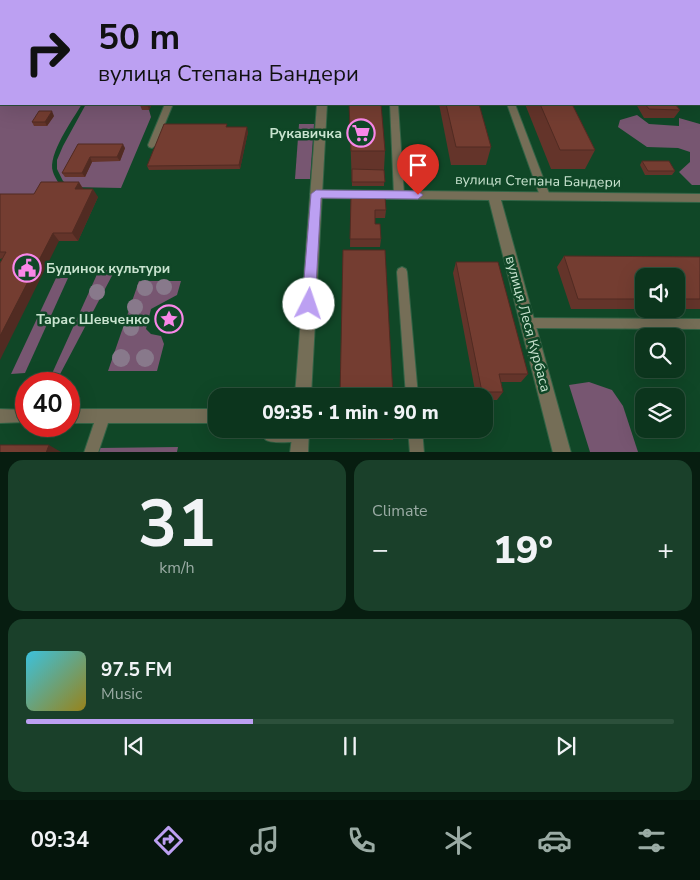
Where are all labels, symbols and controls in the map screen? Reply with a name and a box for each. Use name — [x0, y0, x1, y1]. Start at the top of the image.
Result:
text: 50 m — [98, 14, 180, 61]
icon: right — [15, 20, 80, 85]
text: вулиця Степана Бандери — [98, 59, 359, 89]
supermarket icon: Рукавичка — [346, 118, 376, 148]
place label: Рукавичка — [269, 124, 342, 143]
pin — [397, 144, 439, 195]
icon: arrive — [404, 151, 432, 179]
street label: вулиця Степана Бандери — [455, 170, 621, 192]
public building icon: Будинок культури — [12, 253, 42, 283]
street label: вулиця Леся Курбаса — [501, 254, 555, 394]
place label: Будинок культури — [46, 259, 170, 278]
map controls — [635, 268, 685, 438]
button: sound — [635, 268, 685, 318]
position arrow — [282, 277, 334, 329]
place icon: Тарас Шевченко — [154, 304, 184, 334]
place label: Тарас Шевченко — [36, 310, 150, 329]
button: search — [635, 328, 685, 378]
speed limit sign: 40 — [15, 372, 80, 437]
button: layers — [635, 388, 685, 438]
text: 09:35 · 1 min · 90 m — [262, 400, 439, 426]
text: 31 — [138, 480, 216, 569]
text: Climate — [372, 500, 427, 522]
text: 19° — [493, 525, 553, 576]
text: − — [372, 531, 389, 569]
text: + — [657, 531, 674, 569]
text: km/h — [159, 557, 195, 579]
text: 97.5 FM — [101, 657, 172, 683]
text: Music — [101, 683, 142, 705]
icon: previous — [120, 732, 148, 760]
icon: pause — [336, 732, 364, 760]
icon: next — [552, 732, 580, 760]
icon: directions — [151, 823, 186, 858]
icon: music — [247, 823, 282, 858]
icon: phone — [344, 823, 379, 858]
icon: climate — [441, 823, 476, 858]
icon: car — [537, 823, 572, 858]
icon: filters — [634, 823, 669, 858]
text: 09:34 — [31, 825, 89, 855]

